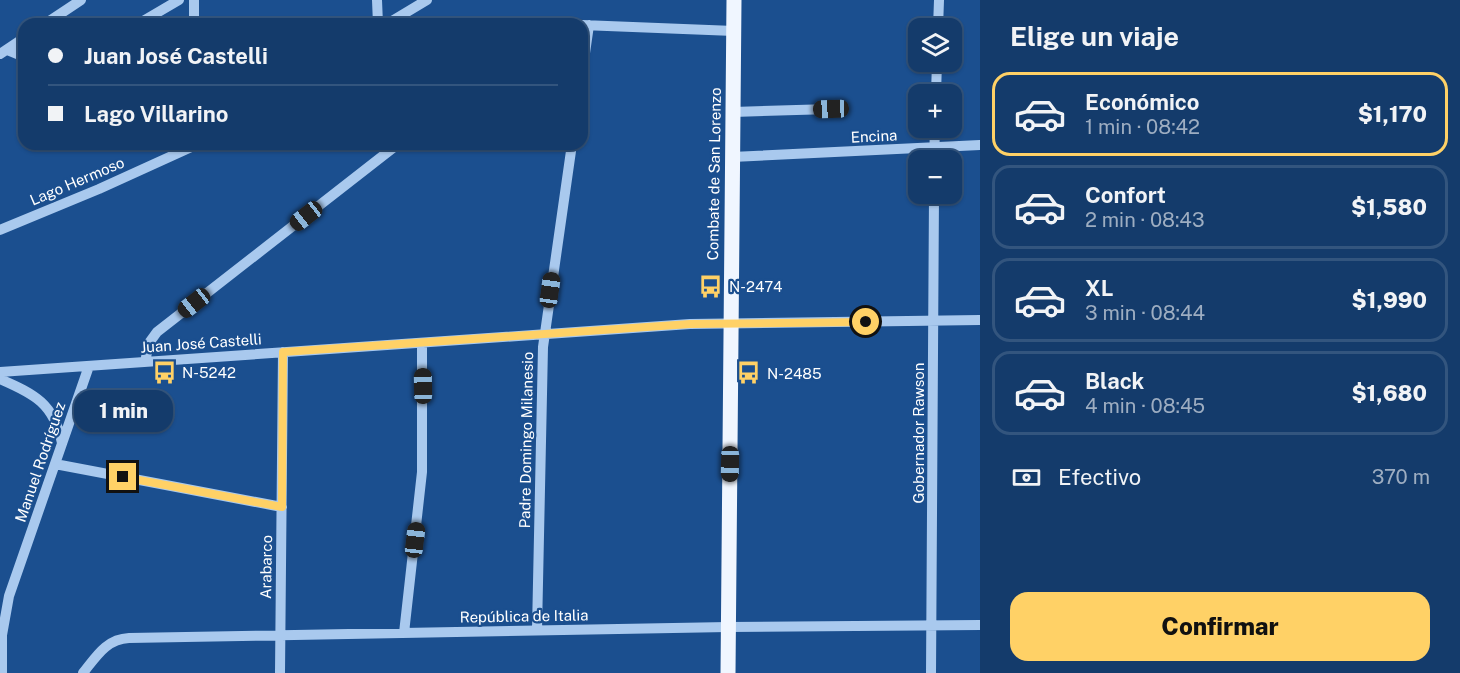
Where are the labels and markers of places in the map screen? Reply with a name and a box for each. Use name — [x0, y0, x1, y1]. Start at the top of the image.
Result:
bus stop icon: N-2474 — [698, 273, 724, 299]
place label: N-2474 — [729, 278, 782, 295]
bus stop icon: N-5242 — [151, 359, 177, 385]
bus stop icon: N-2485 — [736, 360, 762, 386]
place label: N-5242 — [182, 364, 236, 381]
place label: N-2485 — [767, 365, 822, 382]

